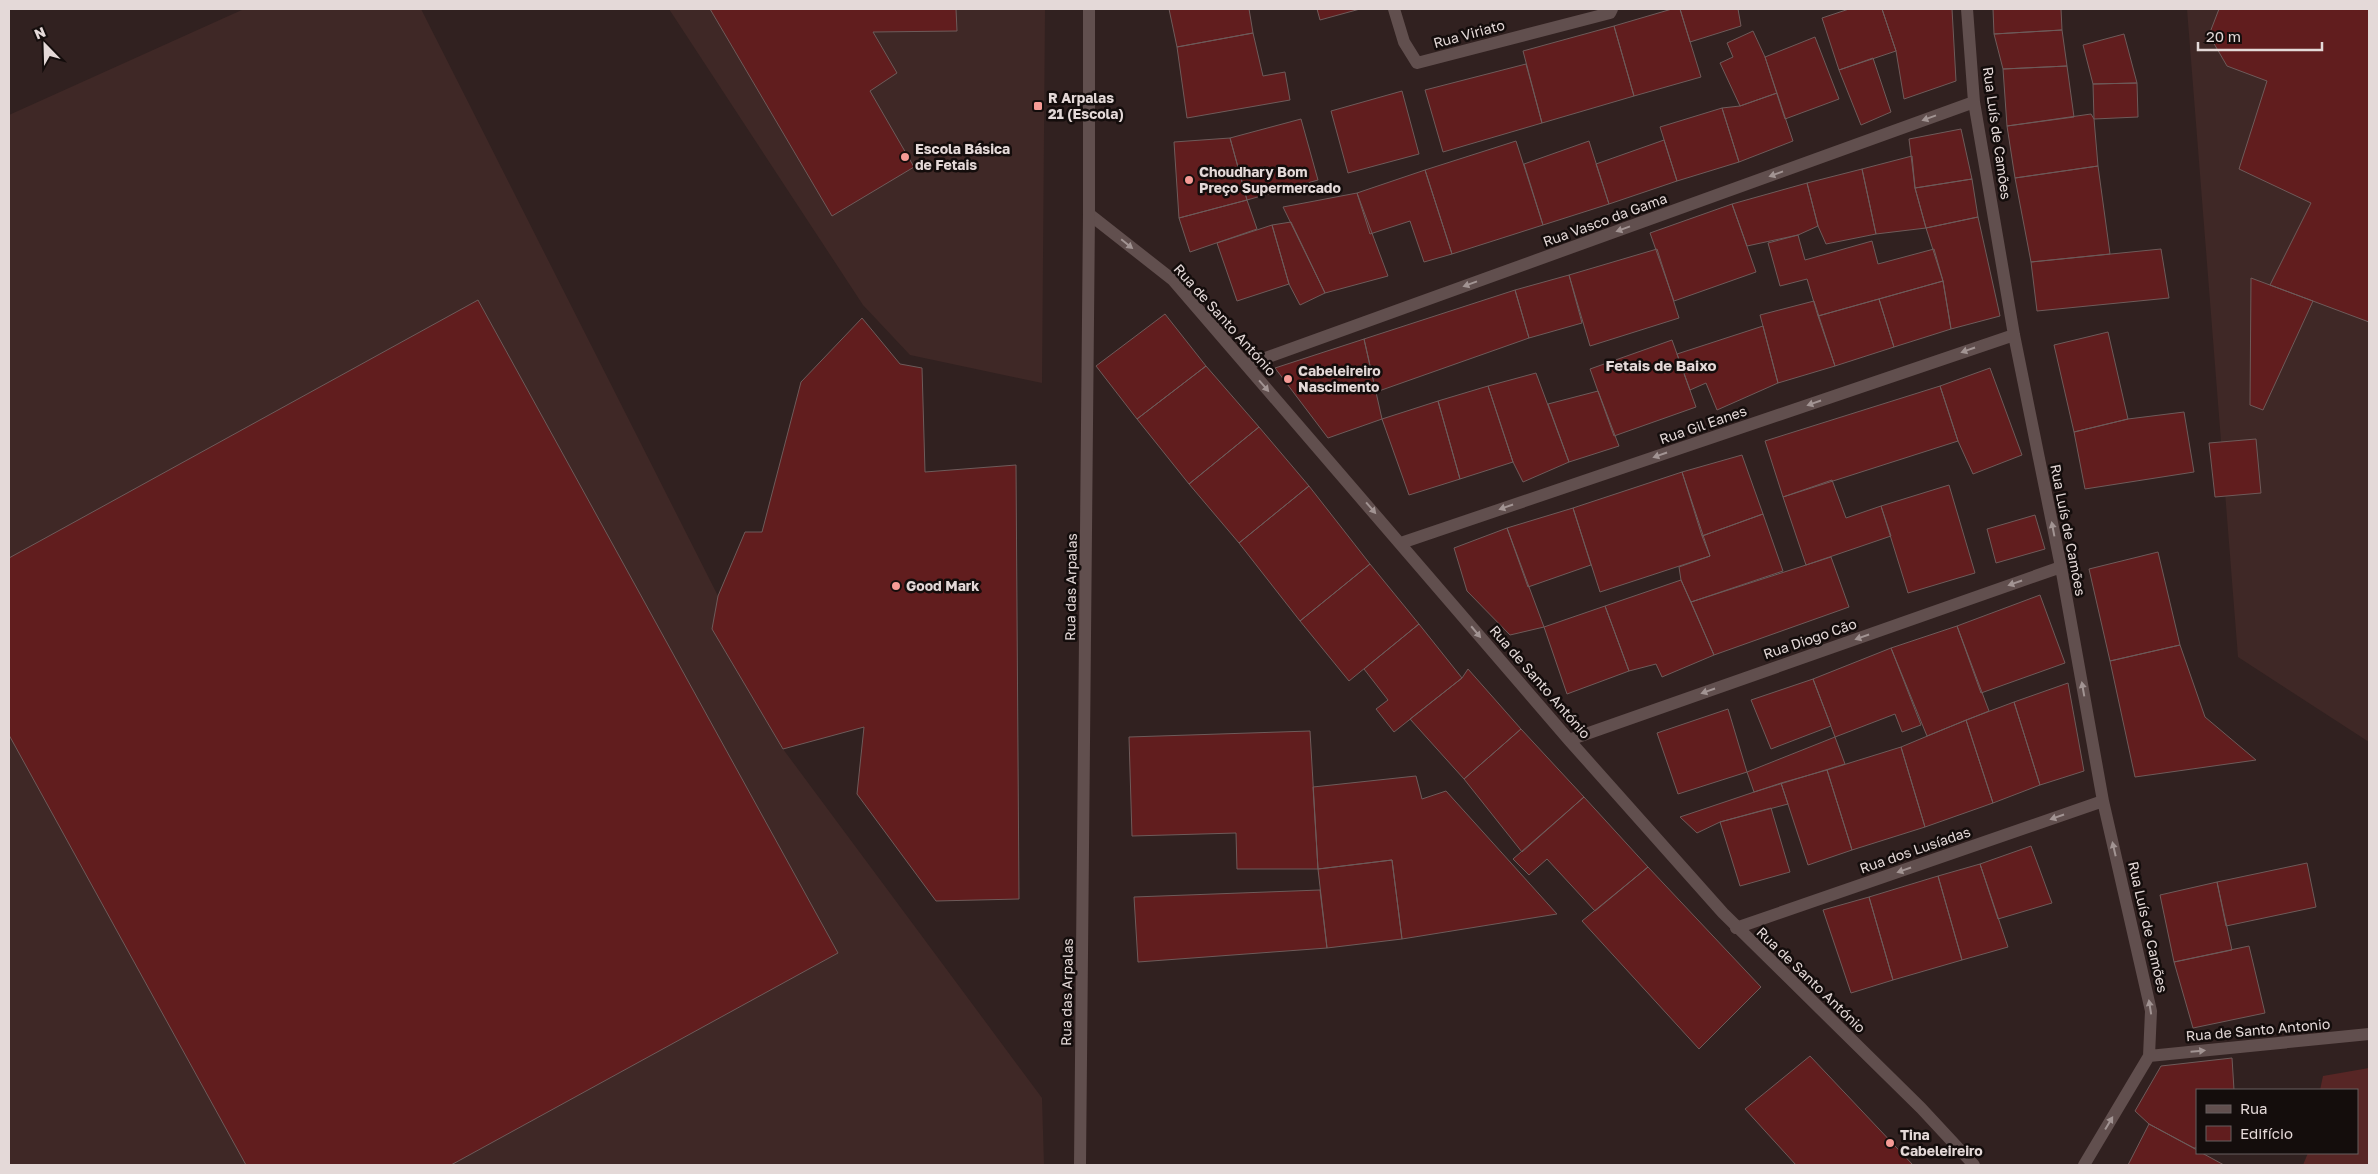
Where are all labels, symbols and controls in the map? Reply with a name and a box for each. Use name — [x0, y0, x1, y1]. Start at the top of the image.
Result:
street label: Rua Viriato — [1431, 16, 1506, 51]
north arrow — [20, 20, 70, 70]
scale bar — [2198, 20, 2322, 52]
text: N — [32, 23, 48, 42]
text: 20 m — [2206, 27, 2241, 45]
street label: Rua Luís de Camões — [1980, 65, 2015, 200]
place label: R Arpalas 21 (Escola) — [1048, 89, 1124, 122]
marker: R Arpalas 21 (Escola) — [1032, 100, 1044, 112]
one-way arrow — [1921, 115, 1936, 122]
place label: Escola Básica de Fetais — [915, 140, 1010, 173]
marker: Escola Básica de Fetais — [899, 151, 911, 163]
place label: Choudhary Bom Preço Supermercado — [1199, 163, 1341, 196]
one-way arrow — [1768, 170, 1783, 178]
marker: Choudhary Bom Preço Supermercado — [1183, 174, 1195, 186]
street label: Rua Vasco da Gama — [1541, 189, 1669, 250]
one-way arrow — [1615, 225, 1630, 233]
one-way arrow — [1121, 239, 1134, 250]
street label: Rua de Santo António — [1171, 260, 1280, 379]
one-way arrow — [1462, 280, 1477, 288]
one-way arrow — [1960, 347, 1975, 355]
district label: Fetais de Baixo — [1605, 356, 1717, 374]
place label: Cabeleireiro Nascimento — [1298, 362, 1381, 395]
marker: Cabeleireiro Nascimento — [1282, 373, 1294, 385]
one-way arrow — [1258, 379, 1270, 391]
one-way arrow — [1806, 399, 1821, 407]
street label: Rua Gil Eanes — [1657, 402, 1749, 447]
one-way arrow — [1652, 451, 1667, 459]
street label: Rua Luís de Camões — [2047, 463, 2090, 597]
one-way arrow — [1365, 502, 1377, 514]
one-way arrow — [1498, 503, 1513, 511]
one-way arrow — [2049, 521, 2057, 537]
street label: Rua das Arpalas — [1061, 533, 1080, 641]
place label: Good Mark — [906, 577, 979, 594]
one-way arrow — [2007, 579, 2022, 587]
marker: Good Mark — [890, 580, 902, 592]
street label: Rua Diogo Cão — [1761, 615, 1859, 662]
street label: Rua de Santo António — [1486, 621, 1594, 742]
one-way arrow — [1471, 625, 1482, 638]
one-way arrow — [1854, 634, 1869, 641]
one-way arrow — [2079, 681, 2087, 697]
one-way arrow — [1701, 688, 1716, 695]
one-way arrow — [2049, 813, 2064, 821]
street label: Rua dos Lusíadas — [1857, 823, 1973, 876]
one-way arrow — [2110, 841, 2118, 856]
street label: Rua Luís de Camões — [2125, 860, 2172, 994]
one-way arrow — [1896, 867, 1911, 874]
street label: Rua de Santo António — [1753, 923, 1869, 1036]
street label: Rua das Arpalas — [1057, 938, 1076, 1046]
one-way arrow — [2146, 999, 2154, 1015]
street label: Rua de Santo Antonio — [2185, 1015, 2331, 1044]
one-way arrow — [2190, 1047, 2206, 1055]
legend — [2196, 1089, 2358, 1154]
text: Rua — [2240, 1099, 2267, 1117]
one-way arrow — [2104, 1117, 2113, 1130]
text: Edifício — [2240, 1124, 2293, 1142]
place label: Tina Cabeleireiro — [1900, 1126, 1983, 1159]
marker: Tina Cabeleireiro — [1884, 1137, 1896, 1149]

